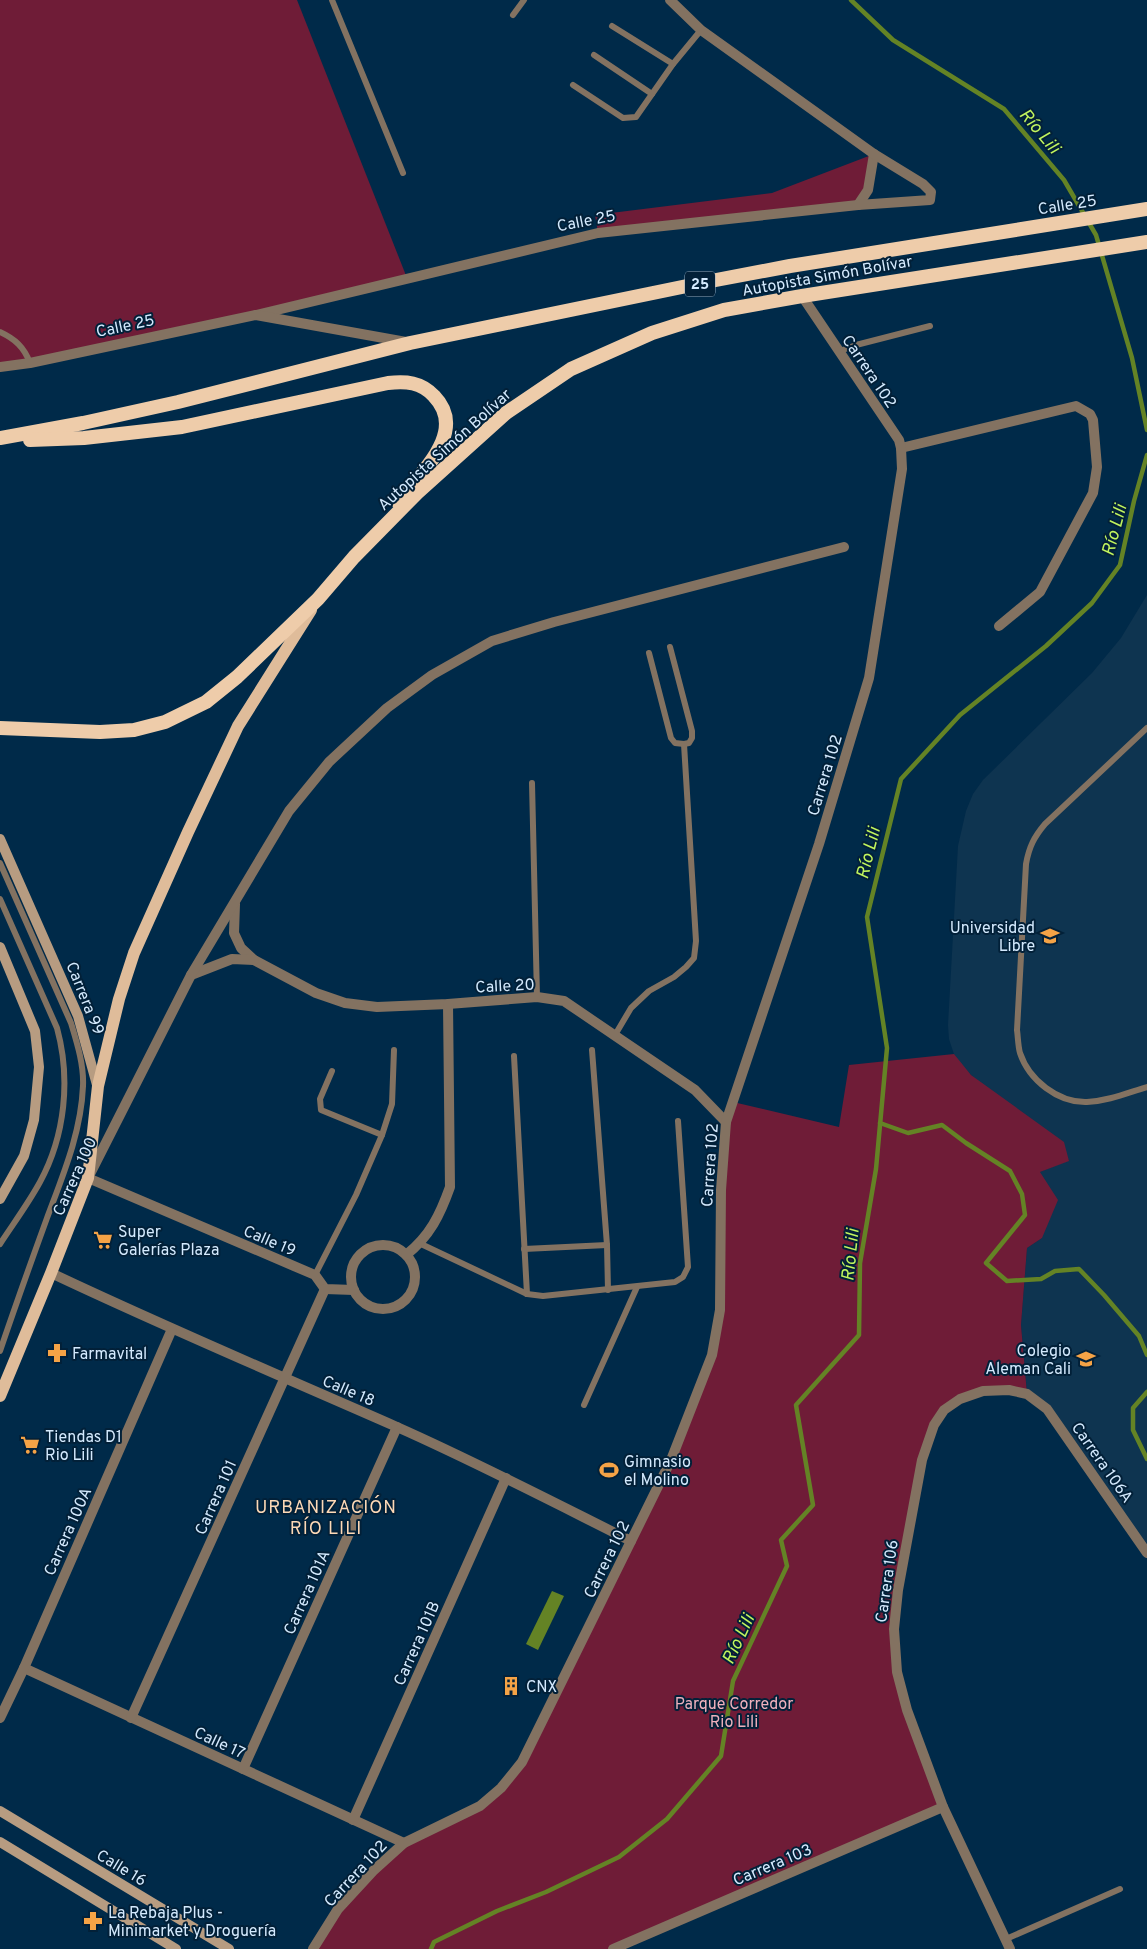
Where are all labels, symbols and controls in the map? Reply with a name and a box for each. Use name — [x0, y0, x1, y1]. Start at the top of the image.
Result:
water label: Río Lili — [1013, 104, 1066, 161]
street label: Calle 25 — [1036, 191, 1098, 220]
street label: Calle 25 — [555, 206, 617, 237]
street label: Autopista Simón Bolívar — [741, 252, 914, 302]
road number: 25 — [685, 272, 715, 296]
street label: Calle 25 — [94, 311, 156, 343]
street label: Carrera 102 — [837, 332, 900, 412]
street label: Autopista Simón Bolívar — [374, 385, 516, 516]
water label: Río Lili — [1098, 500, 1134, 559]
street label: Carrera 102 — [804, 733, 848, 819]
water label: Río Lili — [852, 824, 887, 882]
place label: Universidad Libre — [950, 919, 1035, 957]
school or university icon: Universidad Libre — [1039, 925, 1061, 947]
street label: Carrera 99 — [60, 959, 108, 1038]
street label: Calle 20 — [475, 975, 535, 999]
street label: Carrera 102 — [698, 1123, 724, 1208]
street label: Carrera 100 — [50, 1134, 102, 1219]
street label: Calle 19 — [240, 1222, 298, 1262]
place label: Super Galerías Plaza — [118, 1223, 220, 1261]
water label: Río Lili — [837, 1226, 866, 1283]
supermarket icon: Super Galerías Plaza — [92, 1229, 114, 1251]
pharmacy icon: Farmavital — [46, 1342, 68, 1364]
place label: Colegio Aleman Cali — [985, 1342, 1071, 1380]
place label: Farmavital — [72, 1345, 147, 1365]
school or university icon: Colegio Aleman Cali — [1075, 1348, 1097, 1370]
street label: Calle 18 — [319, 1372, 378, 1412]
street label: Carrera 106A — [1066, 1419, 1137, 1508]
place label: Tiendas D1 Rio Lili — [45, 1428, 122, 1466]
supermarket icon: Tiendas D1 Rio Lili — [19, 1434, 41, 1456]
place label: Gimnasio el Molino — [624, 1453, 691, 1491]
street label: Carrera 101 — [191, 1457, 242, 1538]
sports icon: Gimnasio el Molino — [598, 1459, 620, 1481]
street label: Carrera 100A — [40, 1484, 97, 1579]
district label: URBANIZACIÓN RÍO LILI — [255, 1495, 397, 1541]
street label: Carrera 102 — [580, 1518, 635, 1602]
street label: Carrera 106 — [872, 1538, 904, 1624]
street label: Carrera 101A — [280, 1547, 335, 1638]
street label: Carrera 101B — [390, 1598, 445, 1689]
water label: Río Lili — [718, 1610, 762, 1668]
building icon: CNX — [500, 1675, 522, 1697]
place label: CNX — [526, 1678, 557, 1698]
park label: Parque Corredor Rio Lili — [675, 1695, 793, 1733]
street label: Calle 17 — [191, 1723, 248, 1764]
street label: Carrera 102 — [321, 1837, 392, 1912]
street label: Carrera 103 — [730, 1840, 815, 1891]
street label: Calle 16 — [92, 1846, 150, 1891]
place label: La Rebaja Plus - Minimarket y Droguería — [108, 1904, 276, 1942]
pharmacy icon: La Rebaja Plus - Minimarket y Droguería — [82, 1910, 104, 1932]

